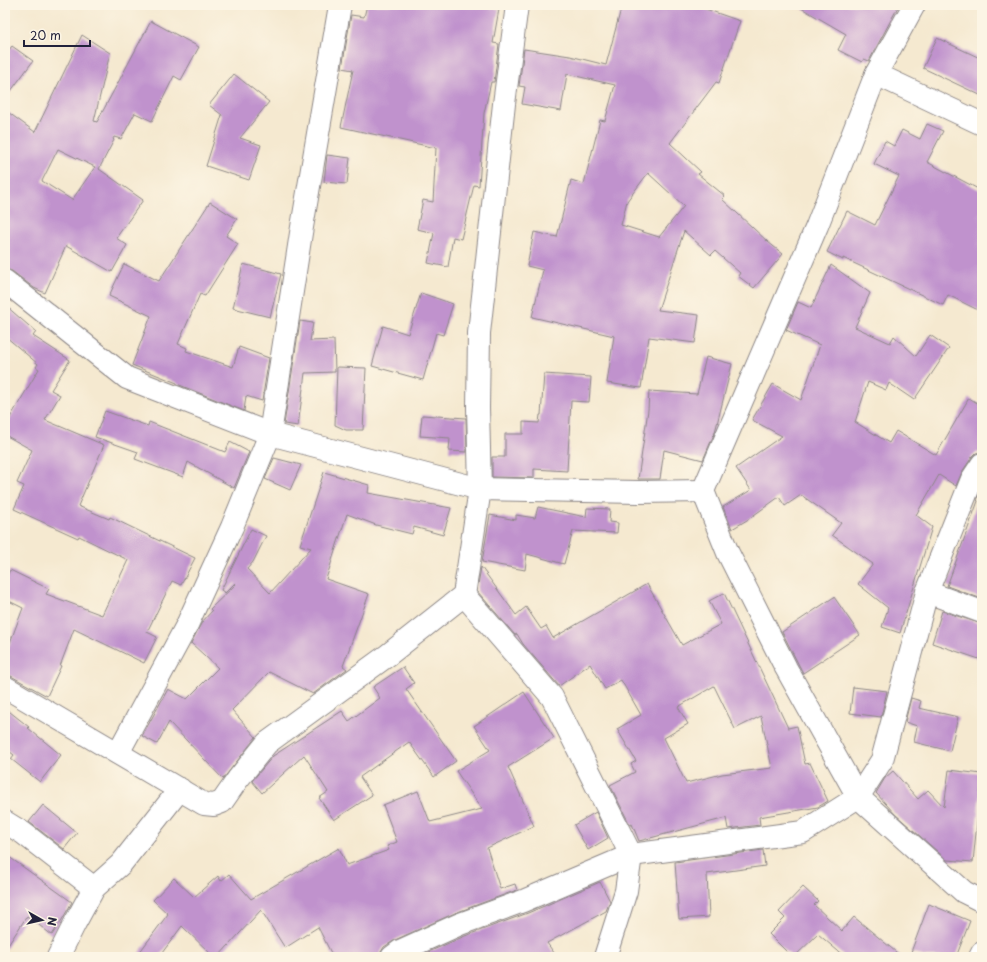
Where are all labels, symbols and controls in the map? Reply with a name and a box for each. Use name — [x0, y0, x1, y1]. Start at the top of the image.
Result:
scale bar — [24, 22, 90, 48]
text: 20 m — [30, 26, 61, 44]
north arrow — [22, 900, 62, 940]
text: N — [43, 916, 61, 927]

